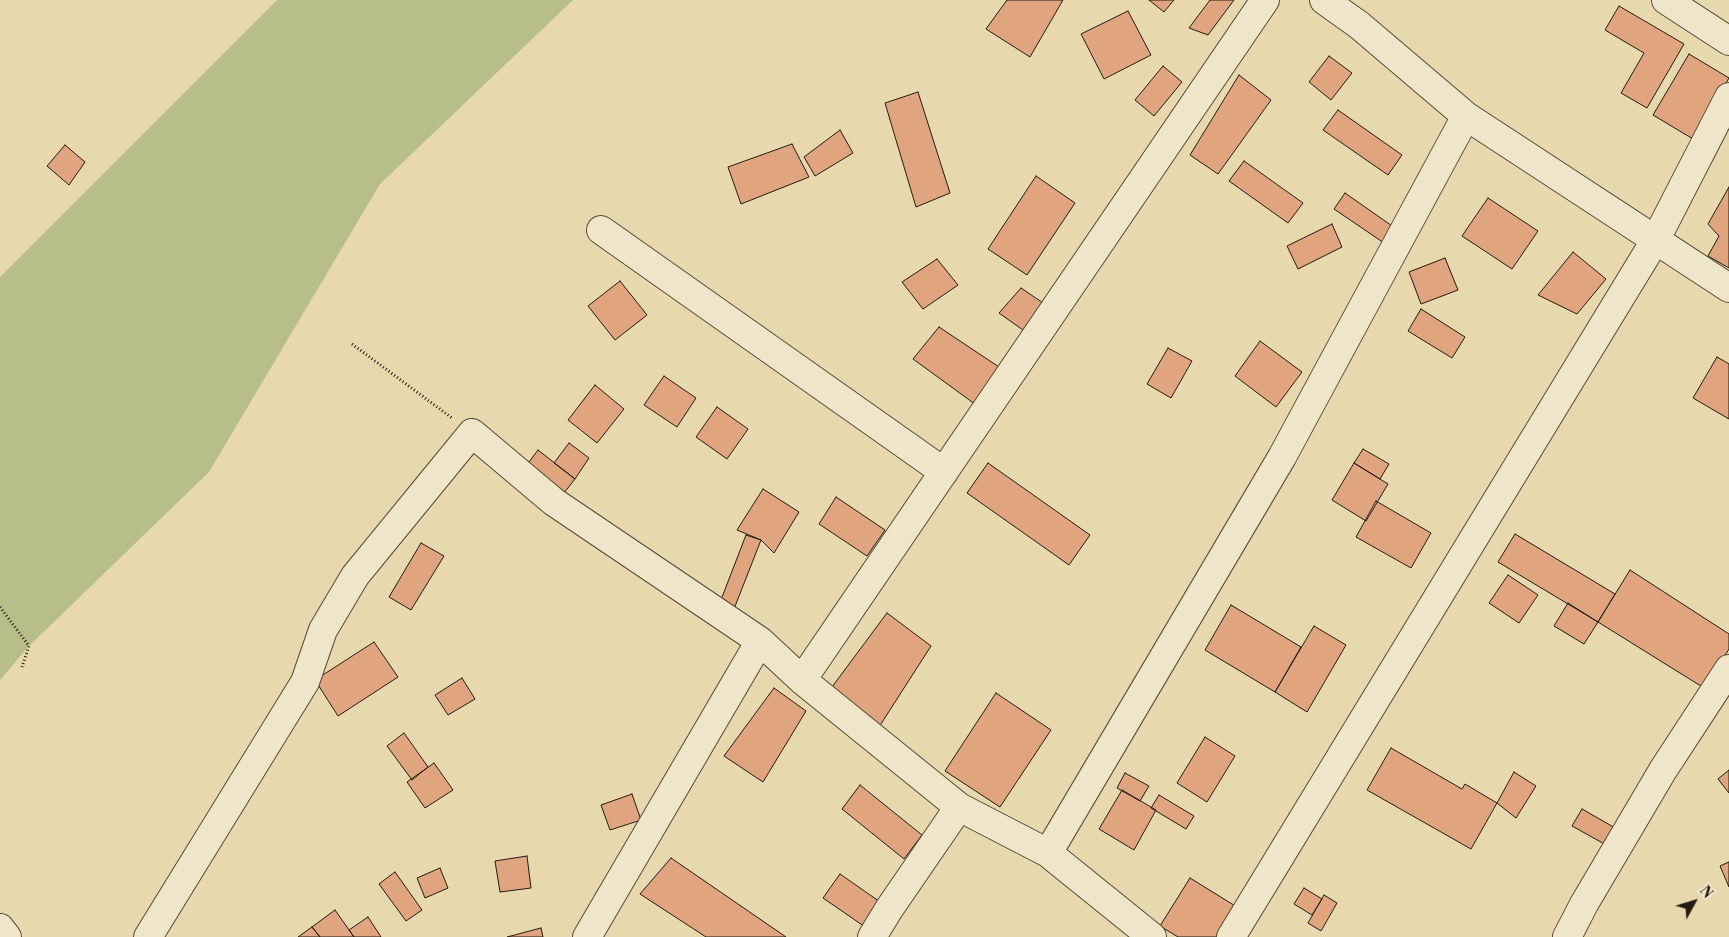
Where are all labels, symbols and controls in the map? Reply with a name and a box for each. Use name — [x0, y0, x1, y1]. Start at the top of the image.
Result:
north arrow — [1669, 877, 1719, 927]
text: N — [1695, 883, 1716, 903]

